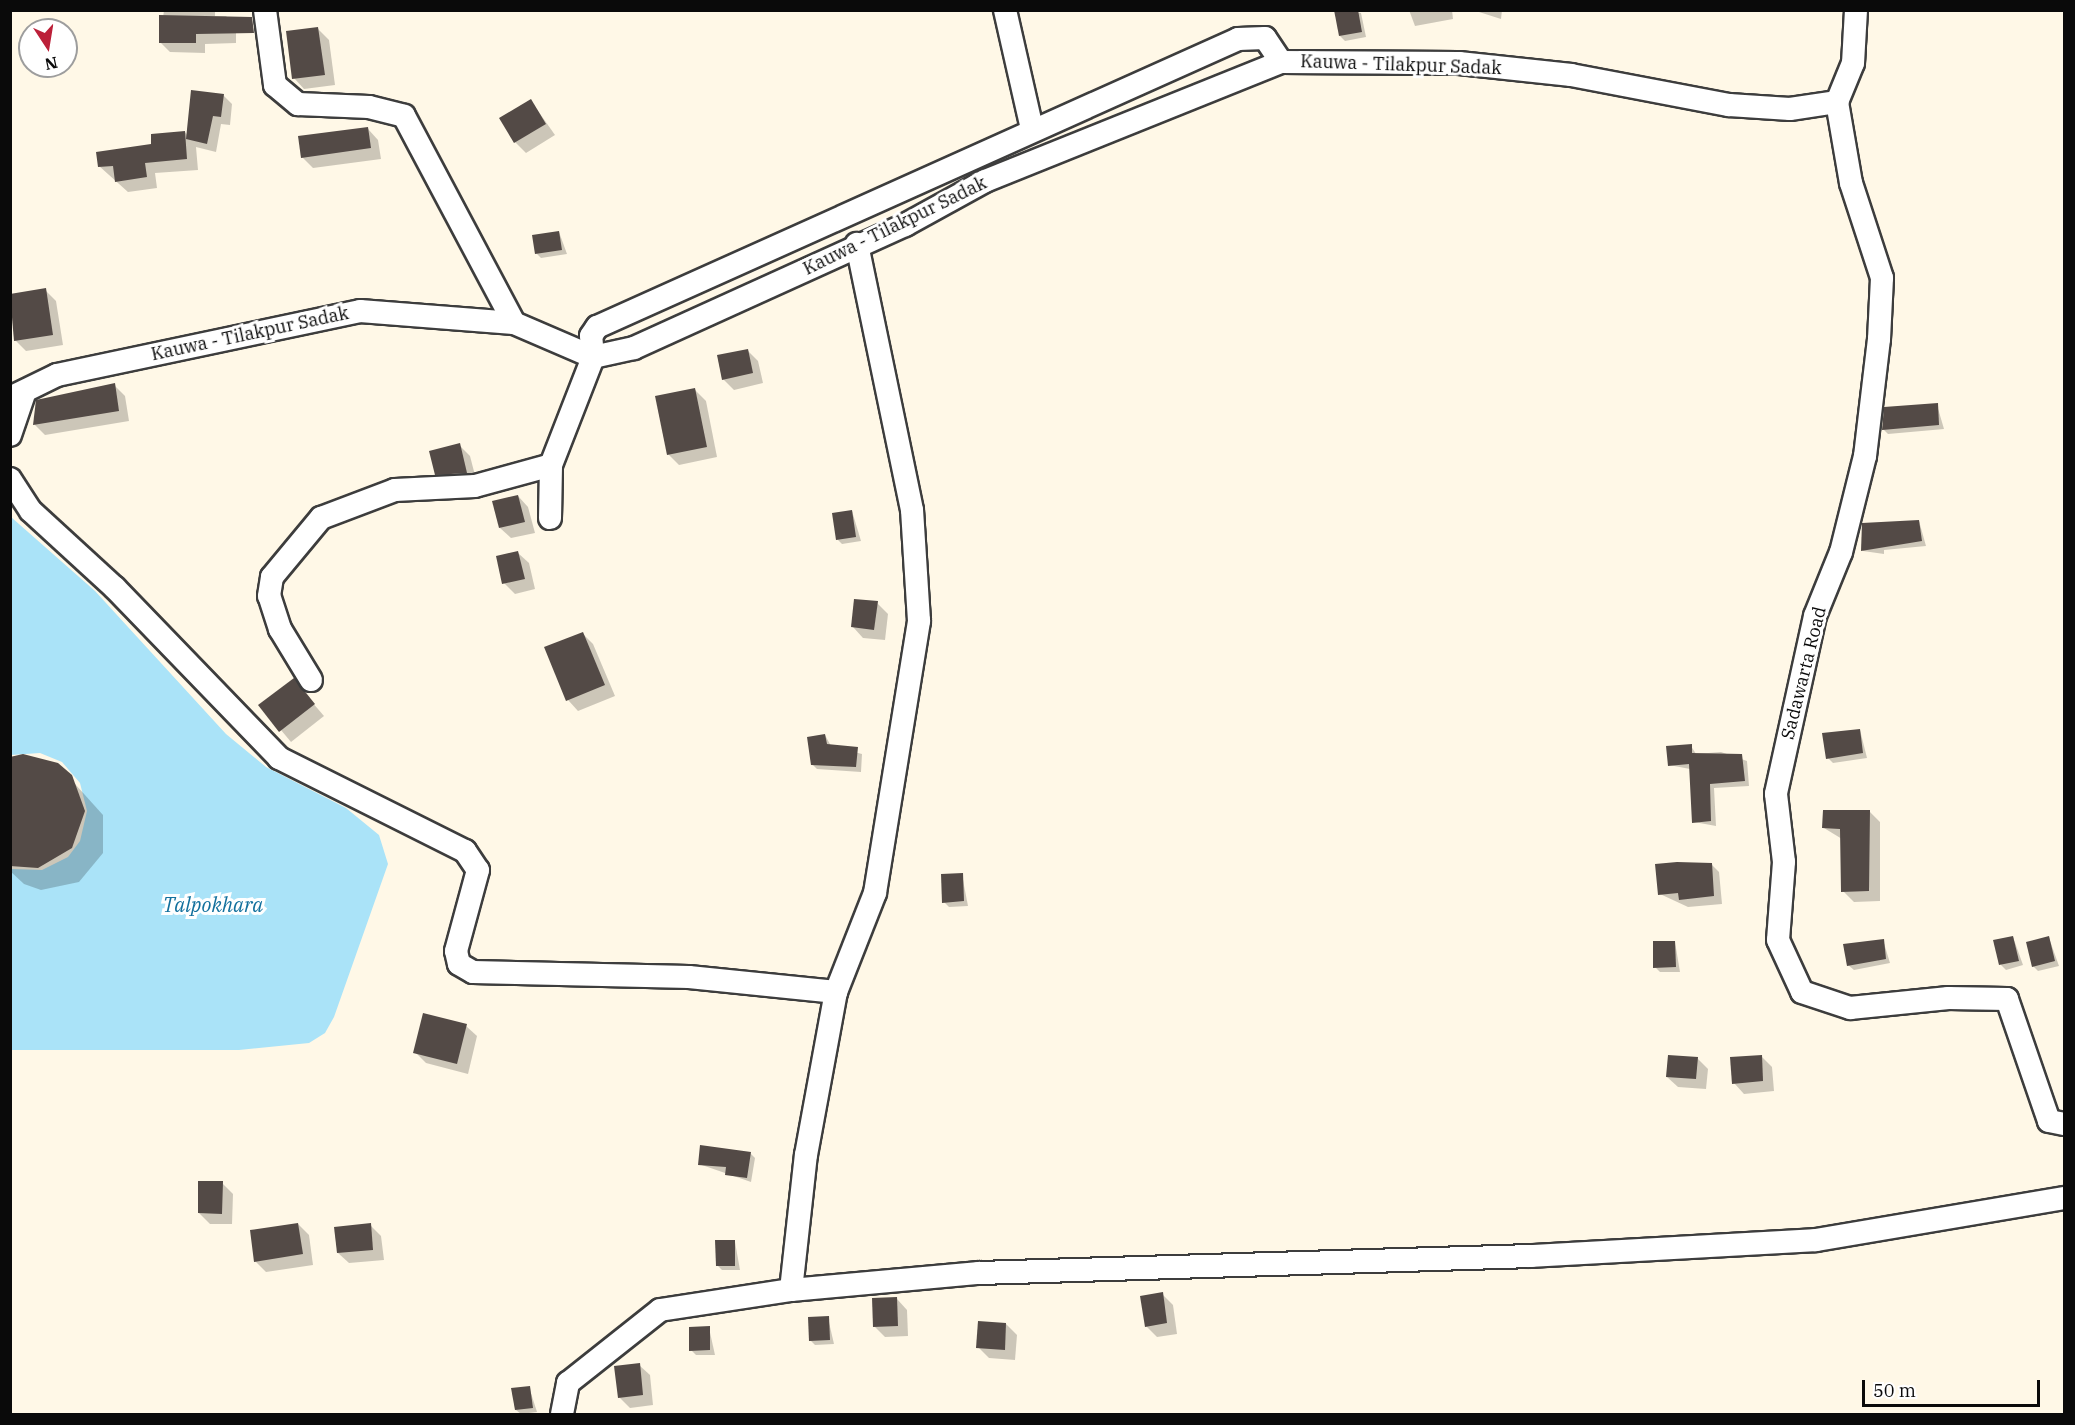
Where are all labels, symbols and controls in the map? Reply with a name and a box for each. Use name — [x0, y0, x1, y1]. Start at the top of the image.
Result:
north arrow — [18, 18, 78, 78]
street label: Kauwa - Tilakpur Sadak — [1300, 51, 1502, 79]
text: N — [43, 53, 60, 75]
street label: Kauwa - Tilakpur Sadak — [800, 172, 990, 280]
street label: Kauwa - Tilakpur Sadak — [149, 302, 351, 366]
street label: Sadawarta Road — [1777, 604, 1831, 742]
water label: Talpokhara — [163, 892, 263, 916]
scale bar — [1865, 1368, 2044, 1406]
text: 50 m — [1873, 1379, 1916, 1402]

